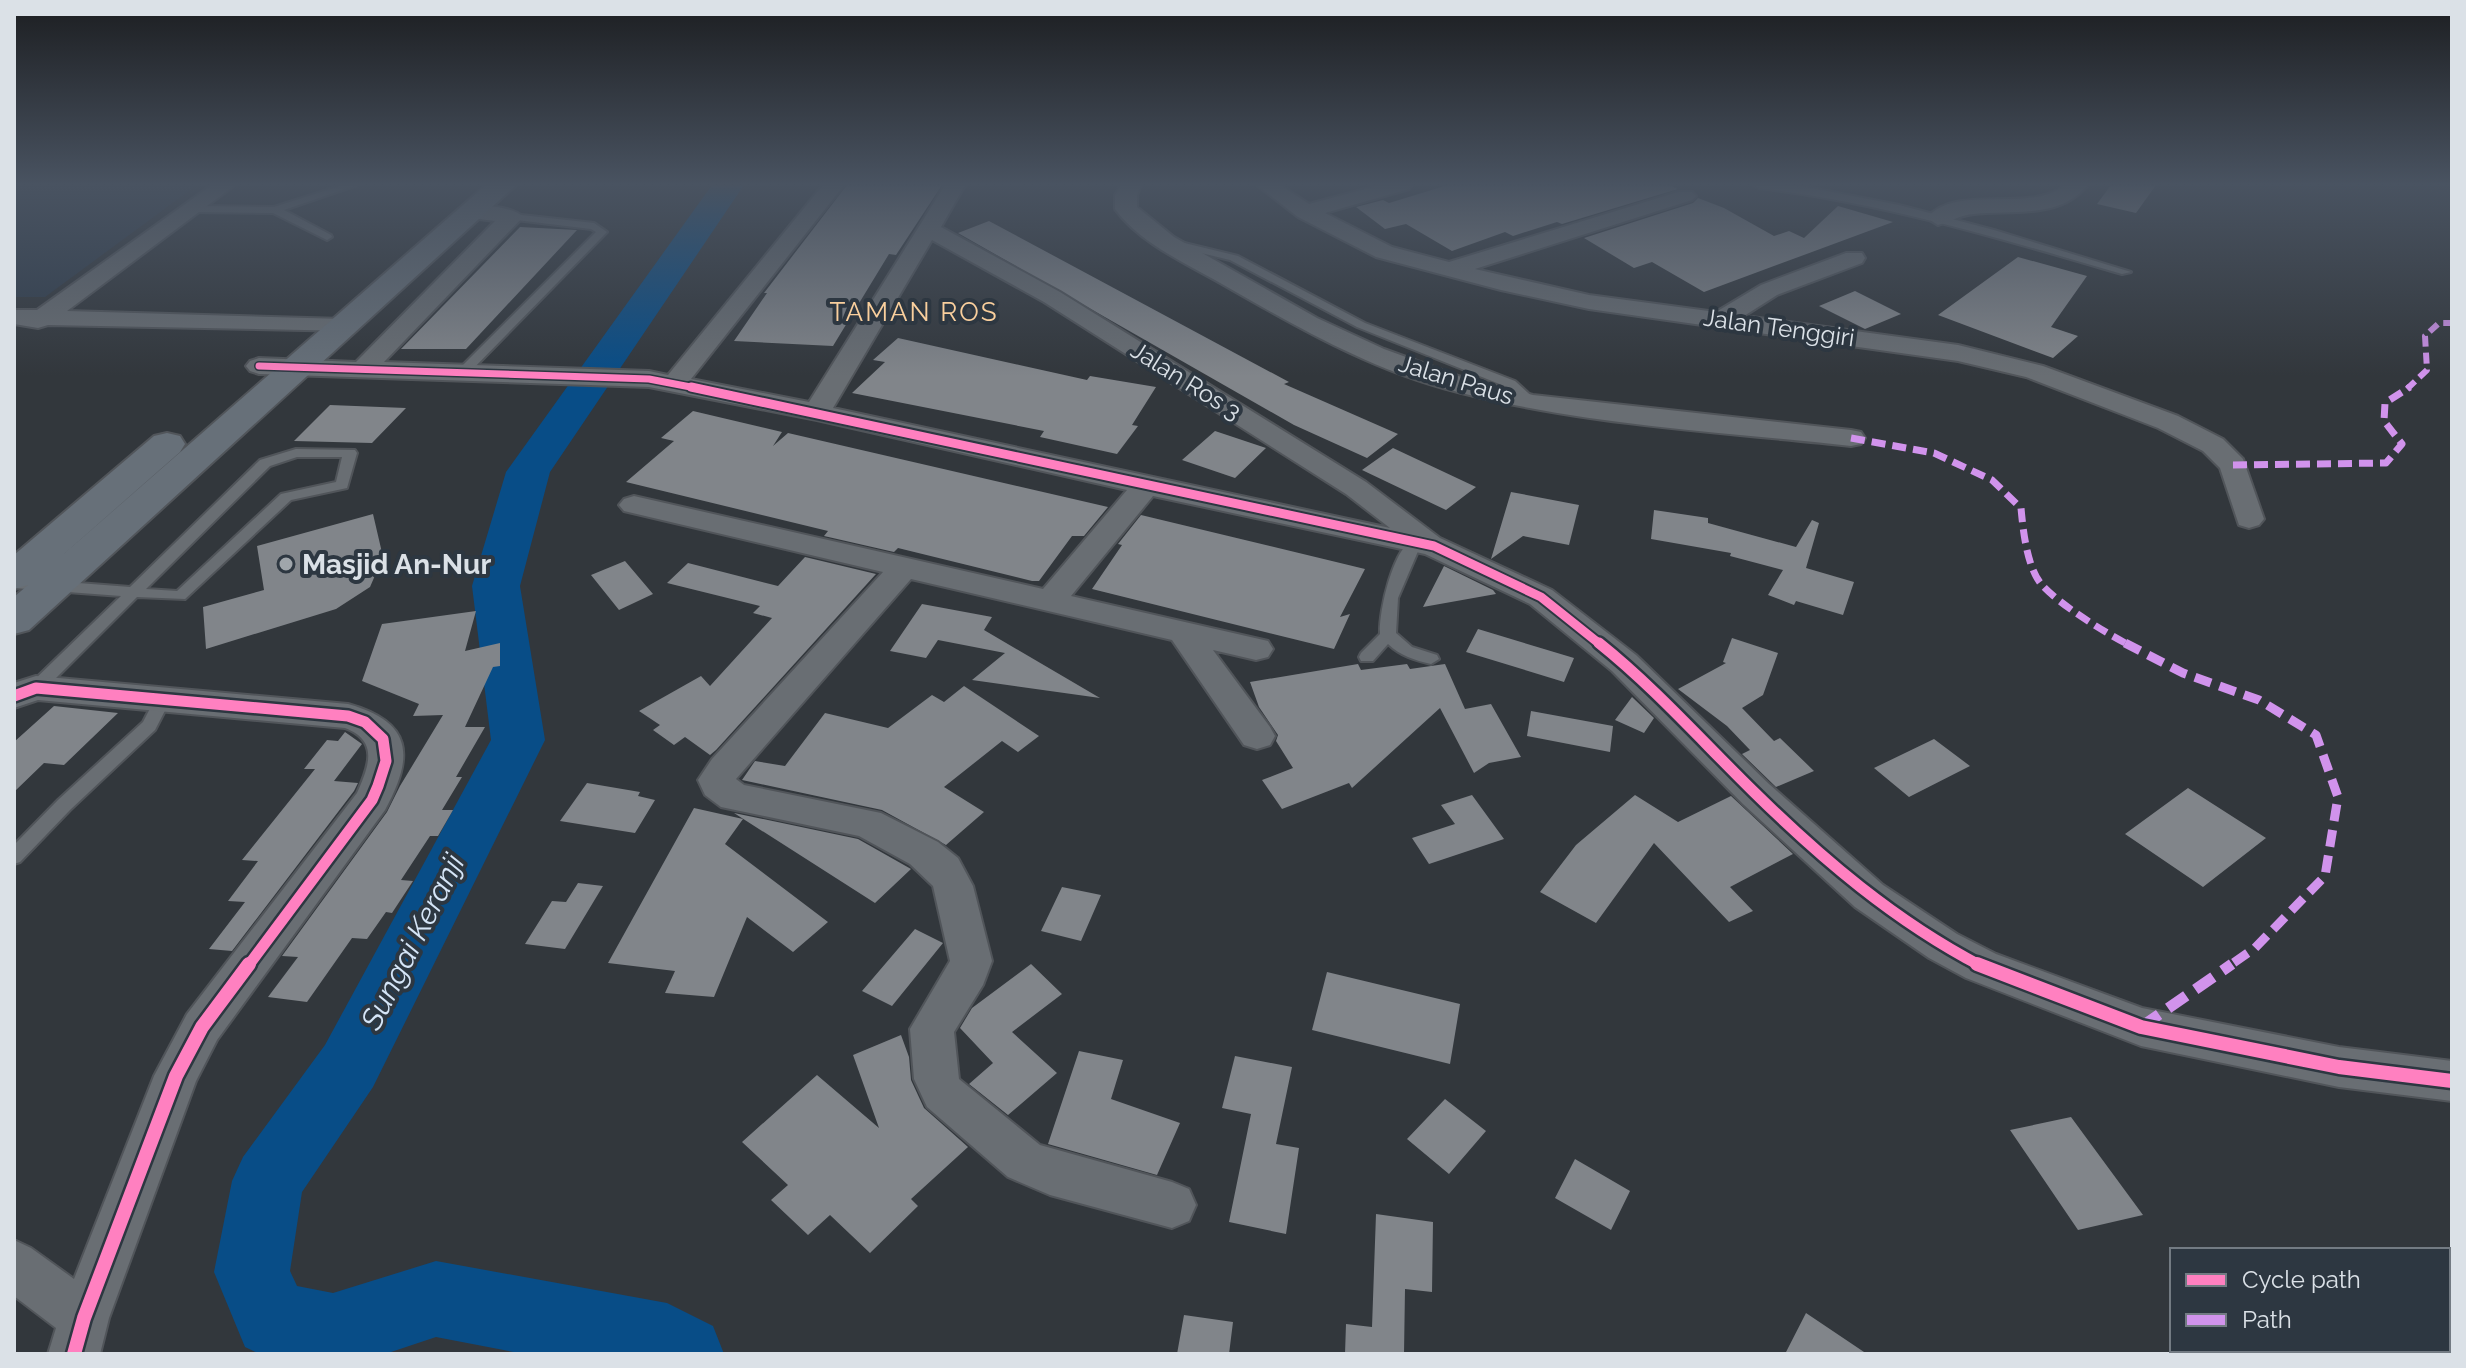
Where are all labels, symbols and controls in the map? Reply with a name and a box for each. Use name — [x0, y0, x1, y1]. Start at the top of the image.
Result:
district label: TAMAN ROS — [829, 297, 999, 327]
street label: Jalan Tenggiri — [1702, 303, 1856, 352]
street label: Jalan Ros 3 — [1126, 335, 1247, 426]
street label: Jalan Paus — [1396, 348, 1517, 411]
place label: Masjid An-Nur — [302, 548, 491, 581]
marker: Masjid An-Nur — [277, 555, 295, 573]
water label: Sungai Keranji — [353, 848, 472, 1036]
legend — [2170, 1248, 2450, 1352]
text: Cycle path — [2242, 1265, 2361, 1294]
text: Path — [2242, 1305, 2292, 1334]

